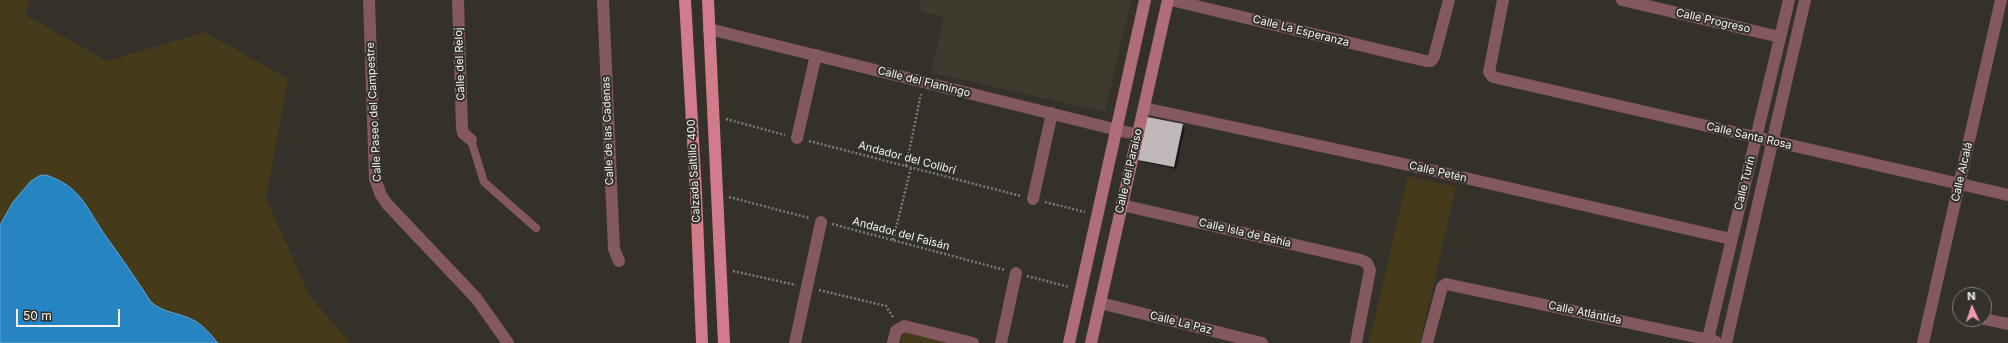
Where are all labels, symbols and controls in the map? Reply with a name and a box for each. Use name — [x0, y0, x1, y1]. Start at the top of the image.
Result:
street label: Calle Progreso — [1674, 6, 1752, 36]
street label: Calle La Esperanza — [1251, 13, 1351, 49]
street label: Calle del Reloj — [452, 27, 468, 101]
street label: Calle Paseo del Campestre — [364, 42, 384, 182]
street label: Calle del Flamingo — [876, 64, 972, 100]
street label: Calle de las Cadenas — [600, 76, 616, 186]
street label: Calzada Saltillo 400 — [685, 119, 703, 223]
street label: Calle Santa Rosa — [1705, 120, 1793, 152]
street label: Calle del Paraíso — [1113, 127, 1145, 215]
street label: Andador del Colibrí — [857, 139, 957, 177]
street label: Calle Alcalá — [1949, 141, 1975, 203]
street label: Calle Turín — [1732, 155, 1758, 211]
street label: Calle Petén — [1408, 159, 1468, 185]
street label: Andador del Faisán — [851, 215, 951, 253]
street label: Calle Isla de Bahía — [1197, 216, 1293, 250]
north arrow — [1952, 287, 1992, 327]
text: N — [1967, 289, 1976, 303]
street label: Calle Atlántida — [1547, 299, 1623, 327]
scale bar — [18, 301, 122, 327]
text: 50 m — [23, 308, 52, 323]
street label: Calle La Paz — [1148, 309, 1214, 337]

